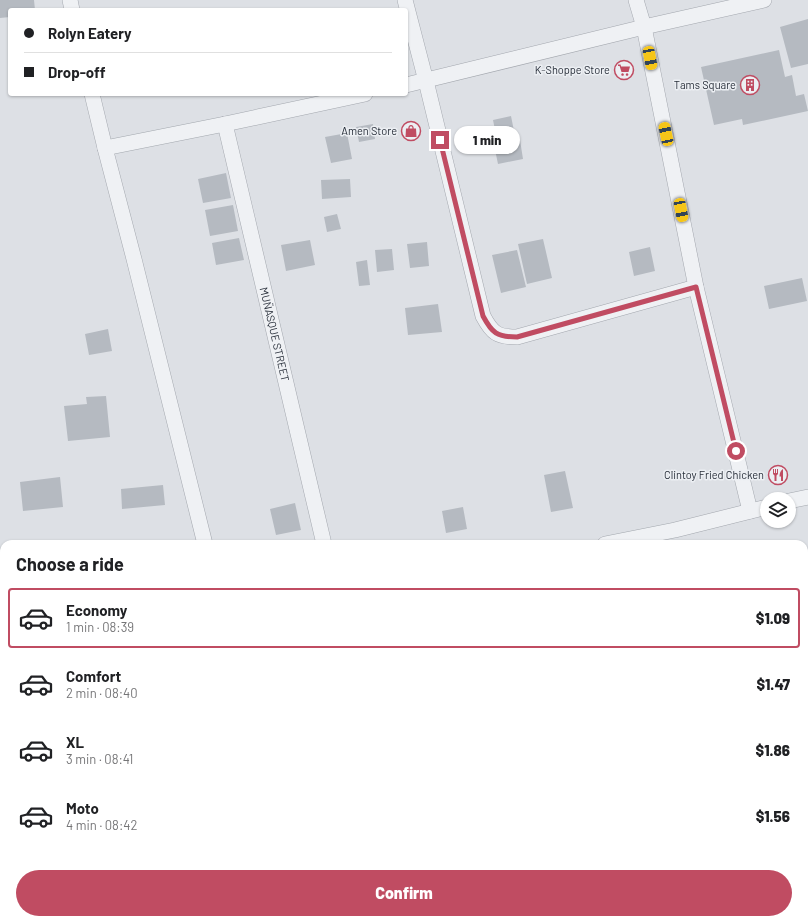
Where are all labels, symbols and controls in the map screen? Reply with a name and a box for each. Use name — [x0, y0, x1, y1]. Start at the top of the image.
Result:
text: Rolyn Eatery — [48, 24, 132, 42]
car — [642, 45, 658, 71]
supermarket icon: K-Shoppe Store — [613, 59, 635, 81]
text: Drop-off — [48, 63, 106, 81]
place label: K-Shoppe Store — [535, 63, 610, 76]
building icon: Tams Square — [739, 74, 761, 96]
place label: Tams Square — [674, 78, 736, 91]
shop icon: Amen Store — [400, 120, 422, 142]
car — [658, 121, 674, 147]
place label: Amen Store — [341, 124, 397, 137]
callout: 1 min — [454, 126, 520, 154]
route end — [431, 131, 449, 149]
text: 1 min — [473, 132, 501, 148]
car — [673, 197, 689, 223]
street label: MUÑASQUE STREET — [258, 286, 292, 382]
route start — [727, 442, 745, 460]
restaurant icon: Clintoy Fried Chicken — [767, 464, 789, 486]
place label: Clintoy Fried Chicken — [664, 468, 764, 481]
map controls — [760, 492, 796, 528]
button: layers — [760, 492, 796, 528]
text: Choose a ride — [16, 553, 124, 575]
icon: car — [18, 600, 54, 636]
text: Economy — [66, 601, 127, 619]
text: $1.09 — [756, 609, 790, 627]
text: 1 min · 08:39 — [66, 619, 134, 635]
icon: car — [18, 666, 54, 702]
text: Comfort — [66, 667, 121, 685]
text: $1.47 — [756, 675, 790, 693]
text: 2 min · 08:40 — [66, 685, 138, 701]
icon: car — [18, 732, 54, 768]
text: XL — [66, 733, 84, 751]
text: $1.86 — [756, 741, 790, 759]
text: 3 min · 08:41 — [66, 751, 133, 767]
icon: car — [18, 798, 54, 834]
text: Moto — [66, 799, 99, 817]
text: $1.56 — [756, 807, 790, 825]
text: 4 min · 08:42 — [66, 817, 137, 833]
button: Confirm — [16, 870, 792, 916]

